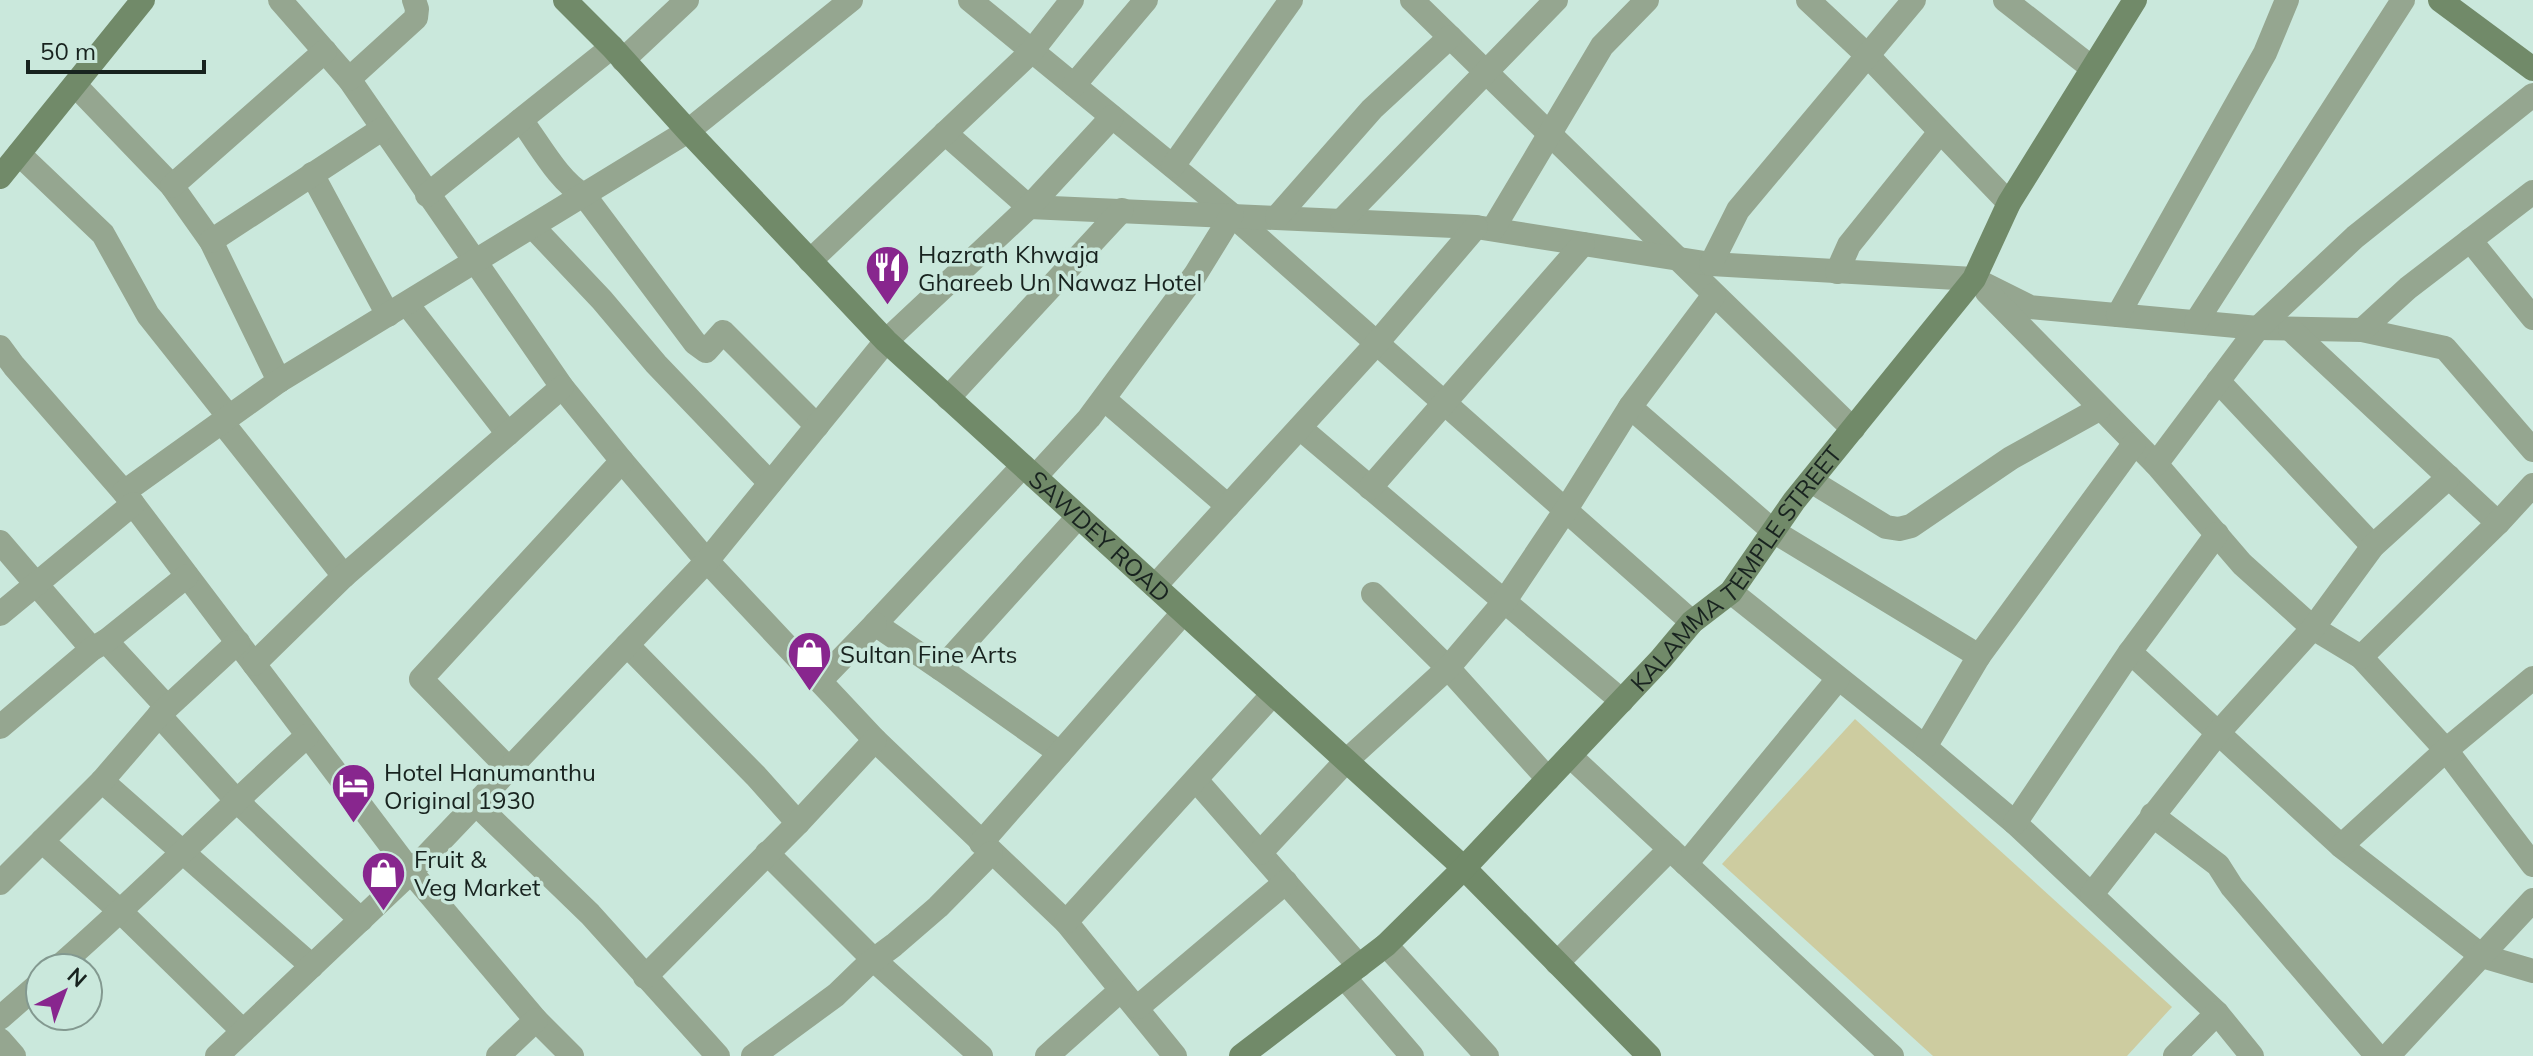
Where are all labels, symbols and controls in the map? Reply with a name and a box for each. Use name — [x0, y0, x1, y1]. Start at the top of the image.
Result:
scale bar — [28, 24, 204, 74]
text: 50 m — [40, 36, 96, 66]
place label: Hazrath Khwaja Ghareeb Un Nawaz Hotel — [918, 239, 1202, 297]
restaurant icon: Hazrath Khwaja Ghareeb Un Nawaz Hotel — [863, 244, 911, 307]
street label: KALAMMA TEMPLE STREET — [1624, 439, 1848, 697]
street label: SAWDEY ROAD — [1023, 464, 1177, 608]
shop icon: Sultan Fine Arts — [785, 630, 833, 693]
place label: Sultan Fine Arts — [840, 639, 1018, 669]
place label: Hotel Hanumanthu Original 1930 — [384, 757, 596, 815]
hotel icon: Hotel Hanumanthu Original 1930 — [329, 762, 377, 825]
place label: Fruit & Veg Market — [414, 844, 540, 902]
shop icon: Fruit & Veg Market — [359, 849, 407, 912]
north arrow — [24, 952, 104, 1032]
text: N — [62, 961, 93, 993]

